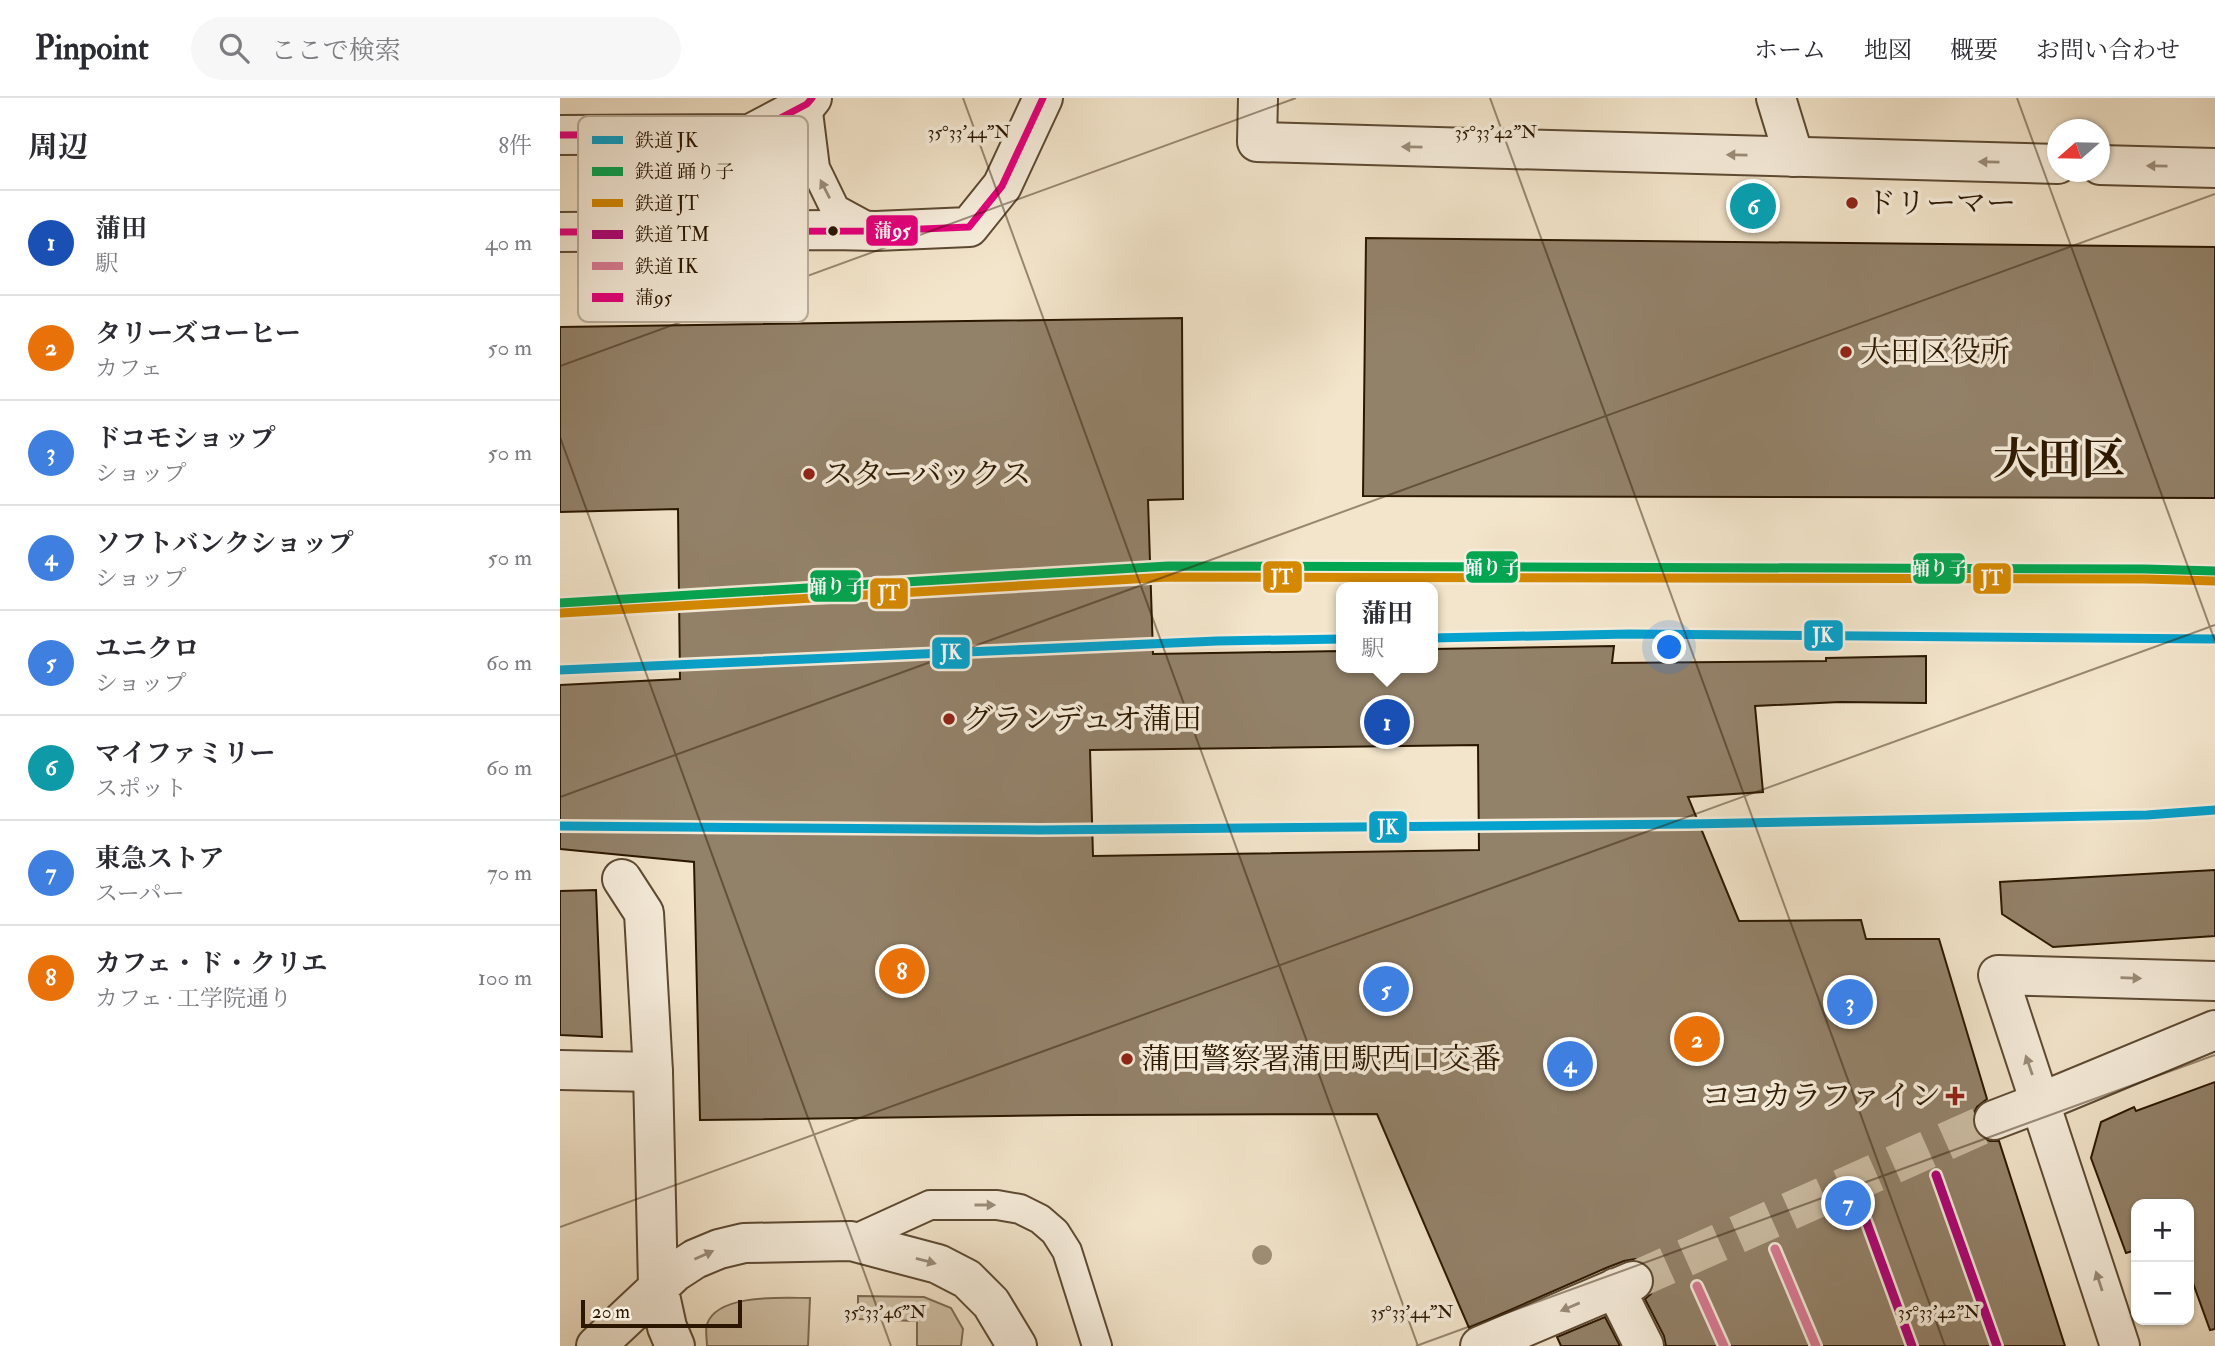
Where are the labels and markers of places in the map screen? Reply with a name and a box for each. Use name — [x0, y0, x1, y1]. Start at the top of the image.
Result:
pin: 6 — [1730, 180, 1776, 232]
place label: ドリーマー — [1866, 185, 2016, 222]
marker: ドリーマー — [1844, 195, 1860, 211]
unlabelled marker — [826, 224, 840, 238]
place label: 大田区役所 — [1860, 334, 2010, 371]
marker: 大田区役所 — [1838, 344, 1854, 360]
place label: スターバックス — [823, 456, 1031, 493]
marker: スターバックス — [801, 466, 817, 482]
pin: 1 — [1364, 696, 1410, 748]
place label: グランデュオ蒲田 — [963, 701, 1202, 738]
marker: グランデュオ蒲田 — [941, 711, 957, 727]
pin: 8 — [879, 945, 925, 997]
pin: 5 — [1363, 963, 1409, 1015]
pin: 3 — [1827, 976, 1873, 1028]
pin: 2 — [1674, 1013, 1720, 1065]
pin: 4 — [1547, 1038, 1593, 1090]
place label: 蒲田警察署蒲田駅西口交番 — [1141, 1041, 1501, 1078]
marker: 蒲田警察署蒲田駅西口交番 — [1119, 1051, 1135, 1067]
place label: ココカラファイン — [1702, 1078, 1941, 1115]
marker: ココカラファイン — [1947, 1088, 1963, 1104]
pin: 7 — [1825, 1177, 1871, 1229]

